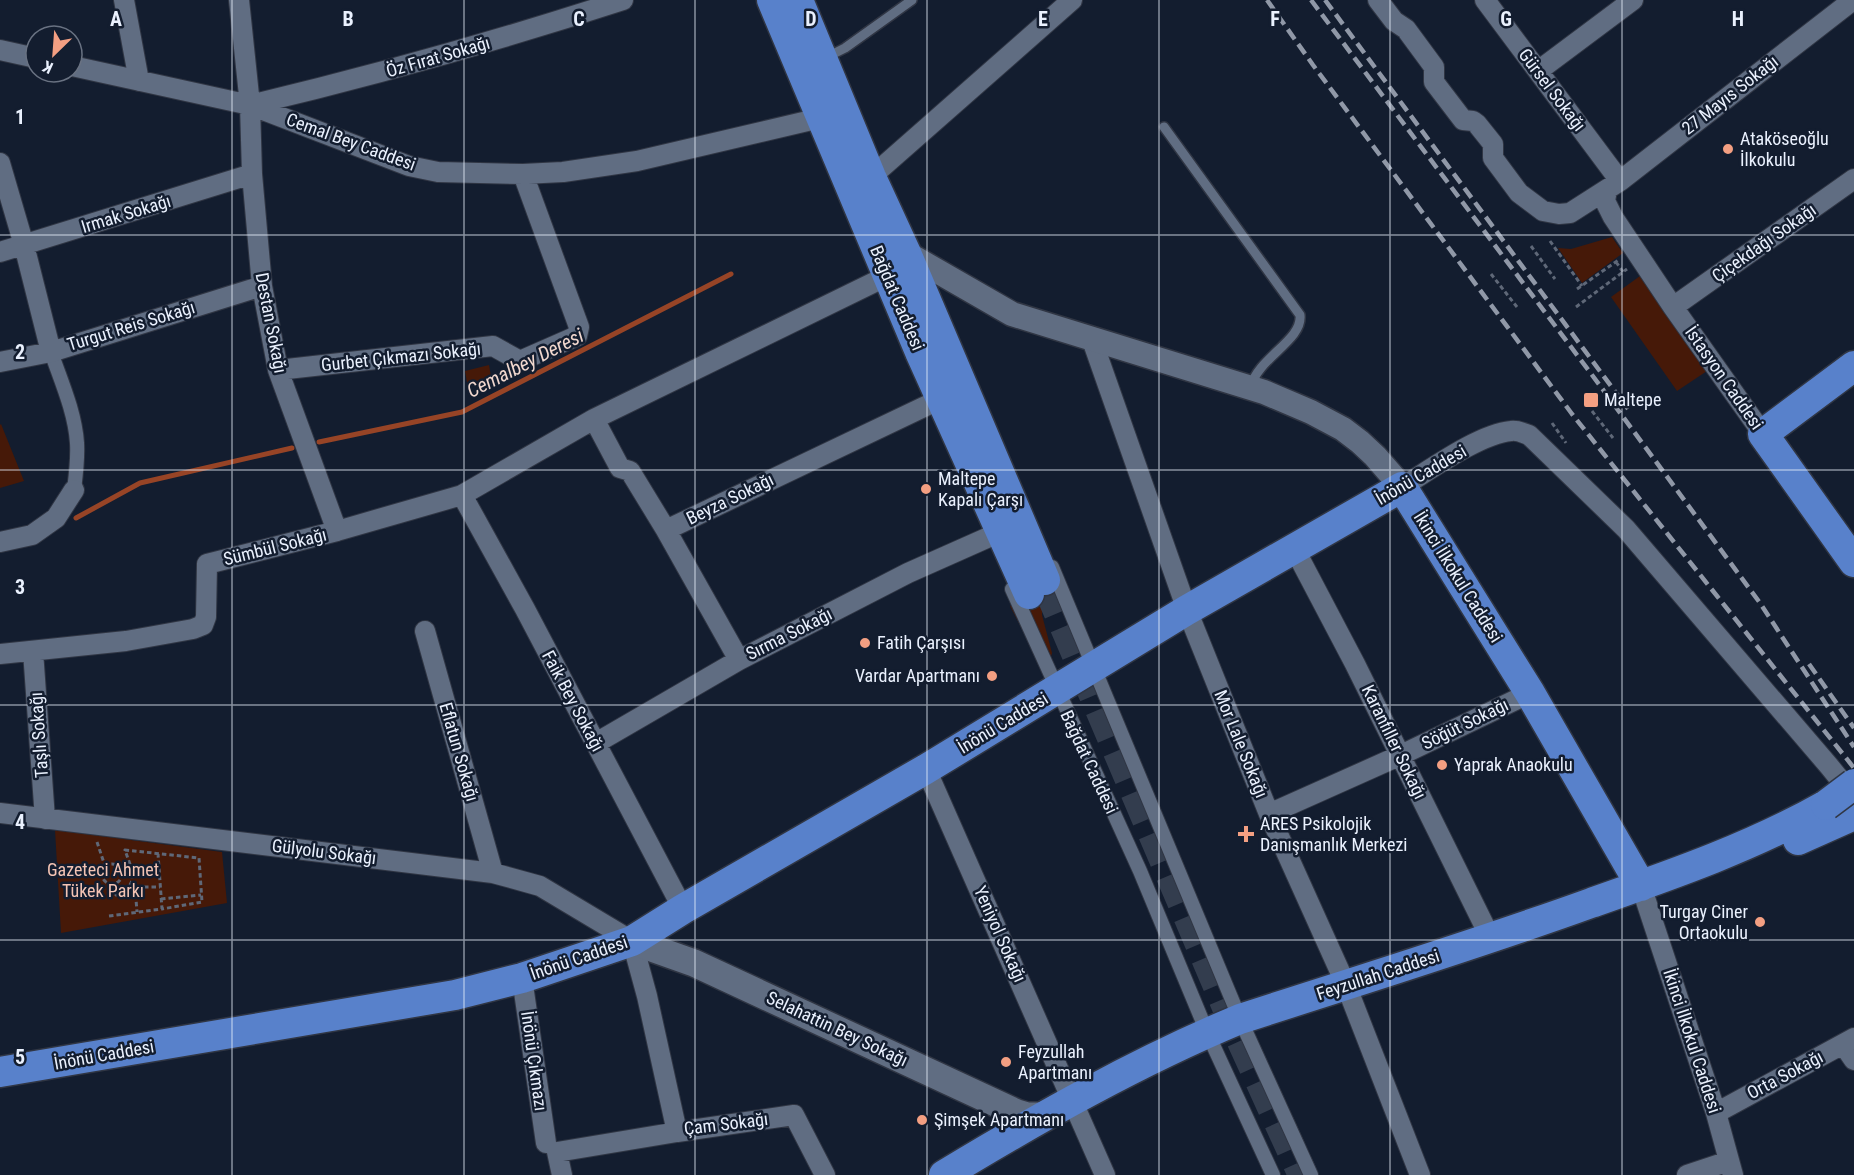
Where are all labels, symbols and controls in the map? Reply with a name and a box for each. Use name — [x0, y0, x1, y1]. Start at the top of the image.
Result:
text: A — [110, 7, 122, 31]
text: B — [342, 7, 354, 31]
text: C — [573, 7, 585, 31]
text: D — [805, 7, 817, 31]
text: E — [1038, 7, 1048, 31]
text: F — [1270, 7, 1280, 31]
text: G — [1500, 7, 1512, 31]
text: H — [1732, 7, 1744, 31]
north arrow — [24, 24, 84, 84]
street label: Öz Fırat Sokağı — [383, 32, 492, 81]
street label: Gürsel Sokağı — [1515, 44, 1590, 135]
street label: 27 Mayıs Sokağı — [1677, 51, 1782, 139]
text: K — [40, 57, 56, 78]
text: 1 — [15, 105, 25, 129]
street label: Cemal Bey Caddesi — [284, 108, 419, 175]
place label: Ataköseoğlu İlkokulu — [1740, 128, 1829, 170]
marker: Ataköseoğlu İlkokulu — [1721, 142, 1735, 156]
street label: Irmak Sokağı — [78, 190, 173, 237]
street label: Çiçekdağı Sokağı — [1708, 199, 1820, 286]
street label: Bağdat Caddesi — [866, 242, 929, 353]
street label: Destan Sokağı — [251, 271, 292, 375]
street label: Turgut Reis Sokağı — [65, 296, 197, 355]
street label: İstasyon Caddesi — [1681, 322, 1768, 434]
water label: Cemalbey Deresi — [463, 323, 588, 403]
street label: Gurbet Çıkmazı Sokağı — [320, 338, 482, 375]
text: 2 — [15, 340, 25, 364]
place label: Maltepe — [1604, 389, 1661, 410]
marker: Maltepe — [1582, 391, 1600, 409]
street label: İnönü Caddesi — [1372, 440, 1470, 509]
street label: Beyza Sokağı — [683, 468, 777, 529]
place label: Maltepe Kapalı Çarşı — [938, 468, 1023, 510]
marker: Maltepe Kapalı Çarşı — [919, 482, 933, 496]
street label: İkinci İlkokul Caddesi — [1410, 507, 1507, 646]
street label: Sümbül Sokağı — [221, 524, 329, 569]
text: 3 — [15, 575, 25, 599]
street label: Sırma Sokağı — [742, 603, 835, 664]
place label: Fatih Çarşısı — [877, 632, 965, 653]
marker: Fatih Çarşısı — [858, 636, 872, 650]
street label: Faik Bey Sokağı — [538, 647, 609, 755]
place label: Vardar Apartmanı — [855, 665, 980, 686]
marker: Vardar Apartmanı — [985, 669, 999, 683]
street label: Karanfiller Sokağı — [1358, 681, 1431, 802]
street label: İnönü Caddesi — [954, 687, 1052, 758]
street label: Mor Lale Sokağı — [1210, 687, 1273, 801]
street label: Taşlı Sokağı — [25, 691, 52, 779]
street label: Söğüt Sokağı — [1418, 694, 1511, 754]
street label: Eflatun Sokağı — [435, 700, 484, 804]
street label: Bağdat Caddesi — [1056, 707, 1123, 817]
place label: Yaprak Anaokulu — [1454, 754, 1573, 775]
marker: Yaprak Anaokulu — [1435, 758, 1449, 772]
text: 4 — [15, 810, 25, 834]
place label: ARES Psikolojik Danışmanlık Merkezi — [1260, 813, 1408, 855]
marker: ARES Psikolojik Danışmanlık Merkezi — [1237, 825, 1255, 843]
street label: Gülyolu Sokağı — [271, 835, 377, 868]
park label: Gazeteci Ahmet Tükek Parkı — [47, 859, 159, 901]
street label: Yeniyol Sokağı — [970, 882, 1031, 985]
place label: Turgay Ciner Ortaokulu — [1659, 901, 1749, 943]
marker: Turgay Ciner Ortaokulu — [1753, 915, 1767, 929]
street label: İnönü Caddesi — [528, 931, 630, 984]
street label: Feyzullah Caddesi — [1314, 945, 1442, 1004]
street label: İkinci İlkokul Caddesi — [1659, 966, 1726, 1116]
street label: Selahattin Bey Sokağı — [763, 987, 911, 1070]
street label: İnönü Çıkmazı — [517, 1010, 552, 1112]
street label: İnönü Caddesi — [52, 1035, 156, 1074]
place label: Feyzullah Apartmanı — [1018, 1041, 1092, 1083]
text: 5 — [15, 1045, 25, 1069]
street label: Orta Sokağı — [1743, 1046, 1826, 1103]
marker: Feyzullah Apartmanı — [999, 1055, 1013, 1069]
street label: Çam Sokağı — [683, 1108, 769, 1139]
place label: Şimşek Apartmanı — [934, 1109, 1064, 1130]
marker: Şimşek Apartmanı — [915, 1113, 929, 1127]

